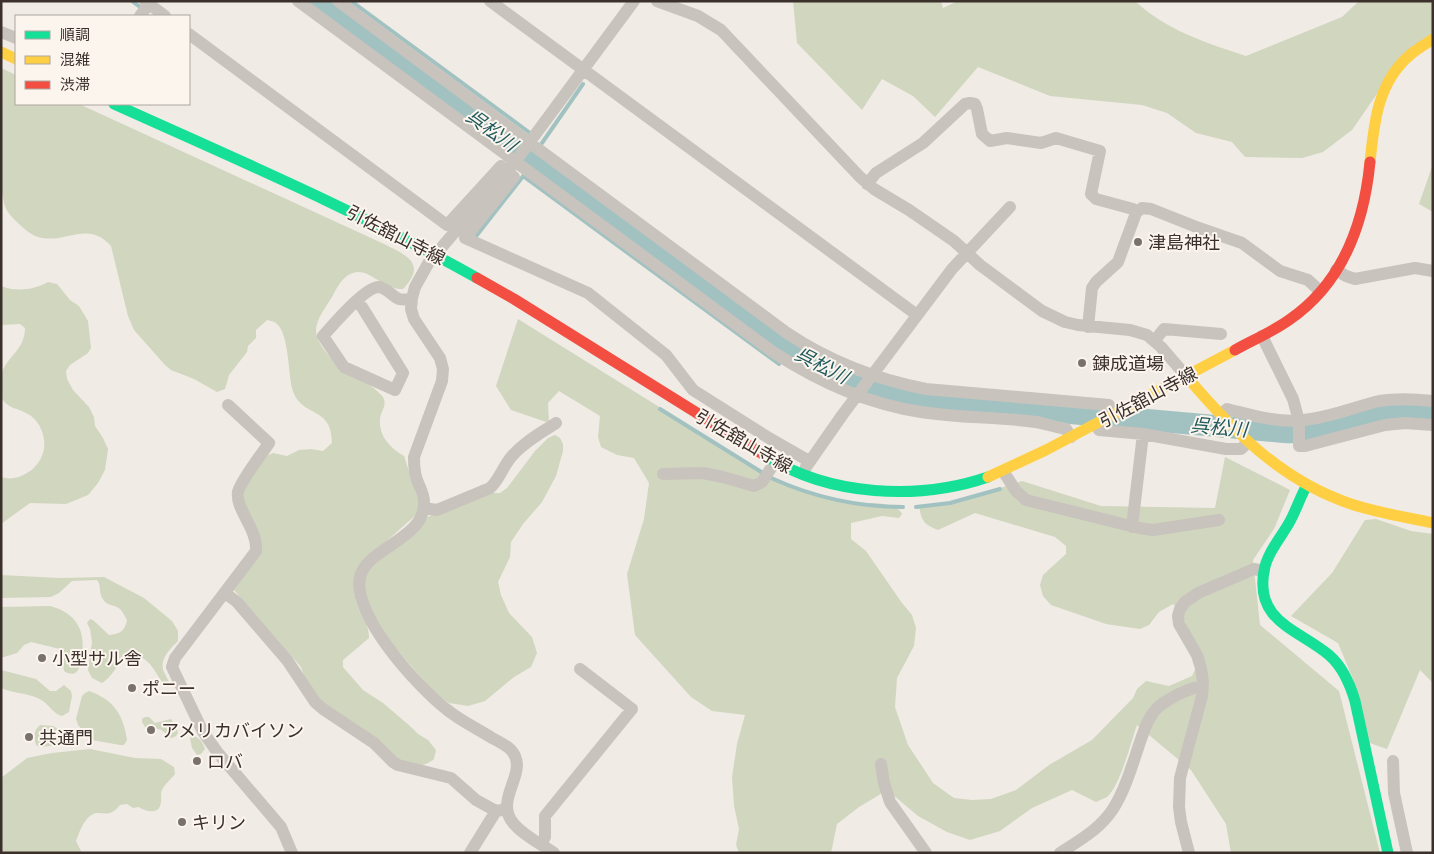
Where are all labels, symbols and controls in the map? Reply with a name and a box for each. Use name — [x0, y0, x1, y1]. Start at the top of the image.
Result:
legend — [15, 15, 190, 105]
text: 順調 — [60, 25, 90, 44]
text: 混雑 — [60, 50, 90, 69]
text: 渋滞 — [60, 75, 90, 94]
water label: 呉松川 — [462, 104, 524, 158]
street label: 引佐舘山寺線 — [343, 200, 449, 270]
place label: 津島神社 — [1148, 231, 1220, 254]
marker: 津島神社 — [1132, 236, 1144, 248]
water label: 呉松川 — [791, 341, 855, 390]
place label: 錬成道場 — [1092, 352, 1164, 375]
marker: 錬成道場 — [1076, 357, 1088, 369]
street label: 引佐舘山寺線 — [1095, 361, 1201, 433]
street label: 引佐舘山寺線 — [691, 404, 797, 478]
water label: 呉松川 — [1190, 413, 1250, 442]
place label: 小型サル舎 — [52, 647, 142, 670]
marker: 小型サル舎 — [36, 652, 48, 664]
place label: ポニー — [142, 677, 196, 700]
marker: ポニー — [126, 682, 138, 694]
place label: アメリカバイソン — [161, 719, 304, 742]
marker: アメリカバイソン — [145, 724, 157, 736]
place label: 共通門 — [39, 726, 93, 749]
marker: 共通門 — [23, 731, 35, 743]
place label: ロバ — [207, 750, 243, 773]
marker: ロバ — [191, 755, 203, 767]
place label: キリン — [192, 811, 246, 834]
marker: キリン — [176, 816, 188, 828]

